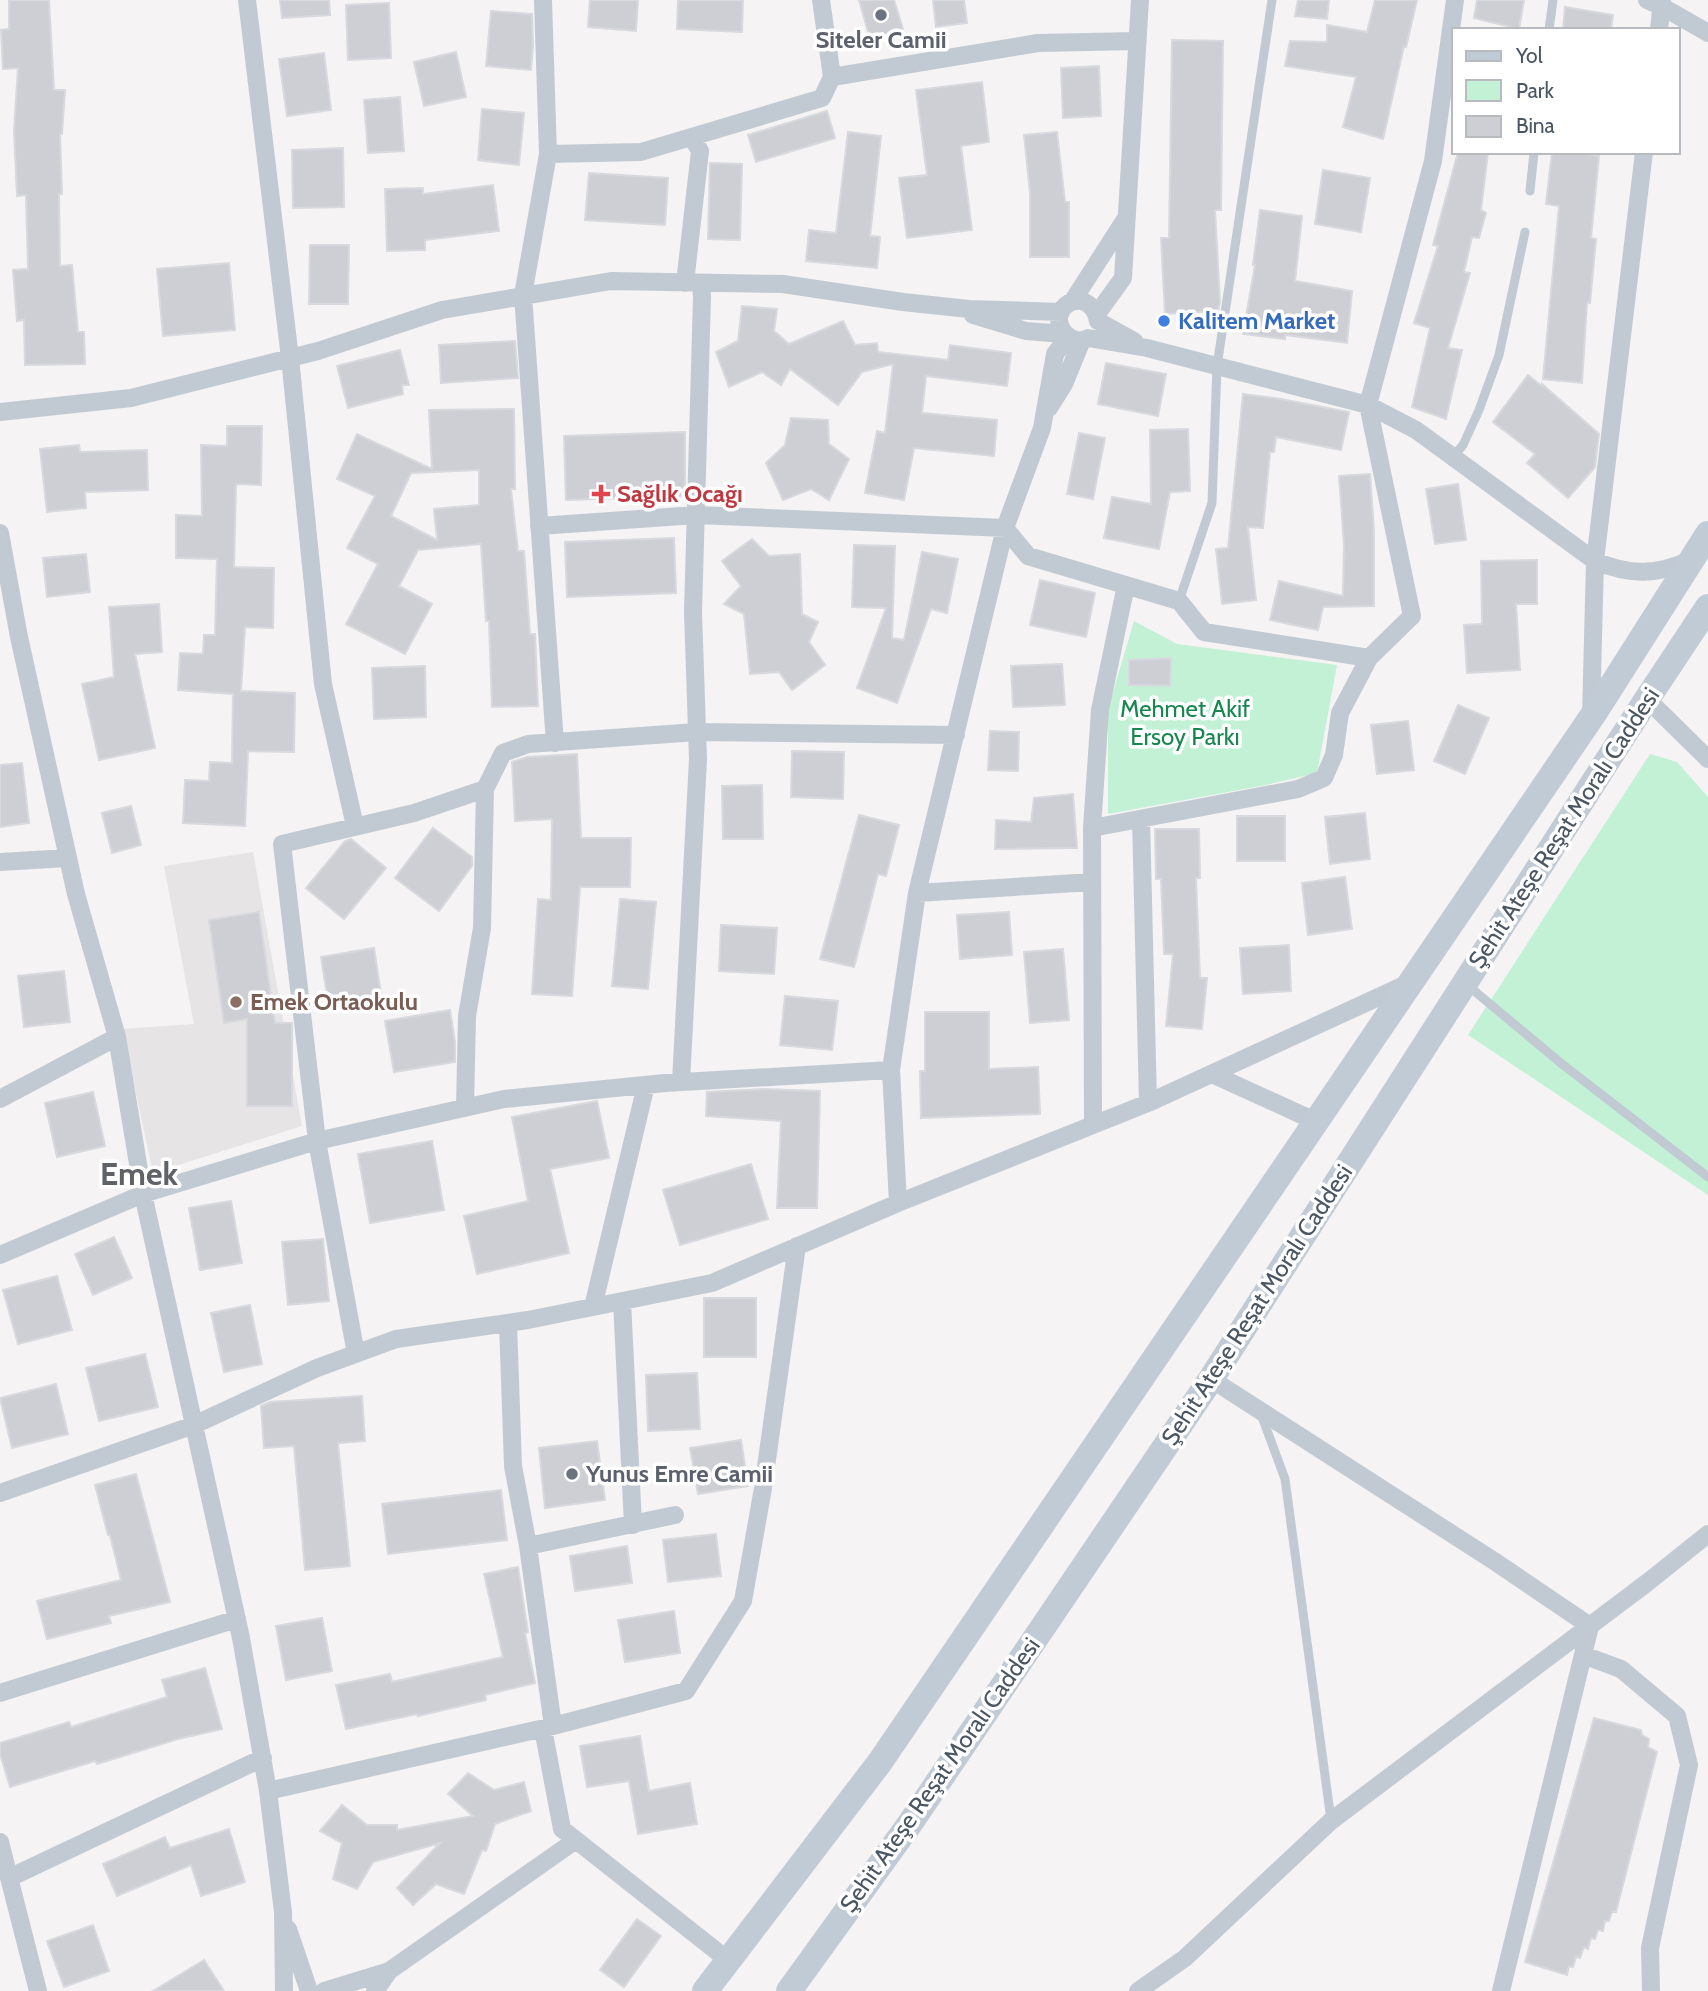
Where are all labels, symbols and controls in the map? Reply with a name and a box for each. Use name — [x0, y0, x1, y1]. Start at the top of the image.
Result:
marker: Siteler Camii — [873, 7, 889, 23]
place label: Siteler Camii — [816, 25, 946, 54]
legend — [1452, 28, 1680, 154]
text: Yol — [1515, 43, 1543, 68]
text: Park — [1516, 78, 1554, 103]
text: Bina — [1516, 113, 1555, 138]
place label: Kalitem Market — [1178, 306, 1335, 335]
marker: Kalitem Market — [1156, 313, 1172, 329]
place label: Sağlık Ocağı — [617, 479, 743, 508]
marker: Sağlık Ocağı — [591, 484, 611, 504]
street label: Şehit Ateşe Reşat Moralı Caddesi — [1462, 682, 1665, 973]
park label: Mehmet Akif Ersoy Parkı — [1120, 694, 1250, 751]
place label: Emek Ortaokulu — [250, 987, 418, 1016]
marker: Emek Ortaokulu — [228, 994, 244, 1010]
district label: Emek — [100, 1154, 178, 1193]
street label: Şehit Ateşe Reşat Moralı Caddesi — [1155, 1159, 1358, 1450]
place label: Yunus Emre Camii — [585, 1459, 773, 1488]
marker: Yunus Emre Camii — [564, 1466, 580, 1482]
street label: Şehit Ateşe Reşat Moralı Caddesi — [833, 1632, 1046, 1918]

